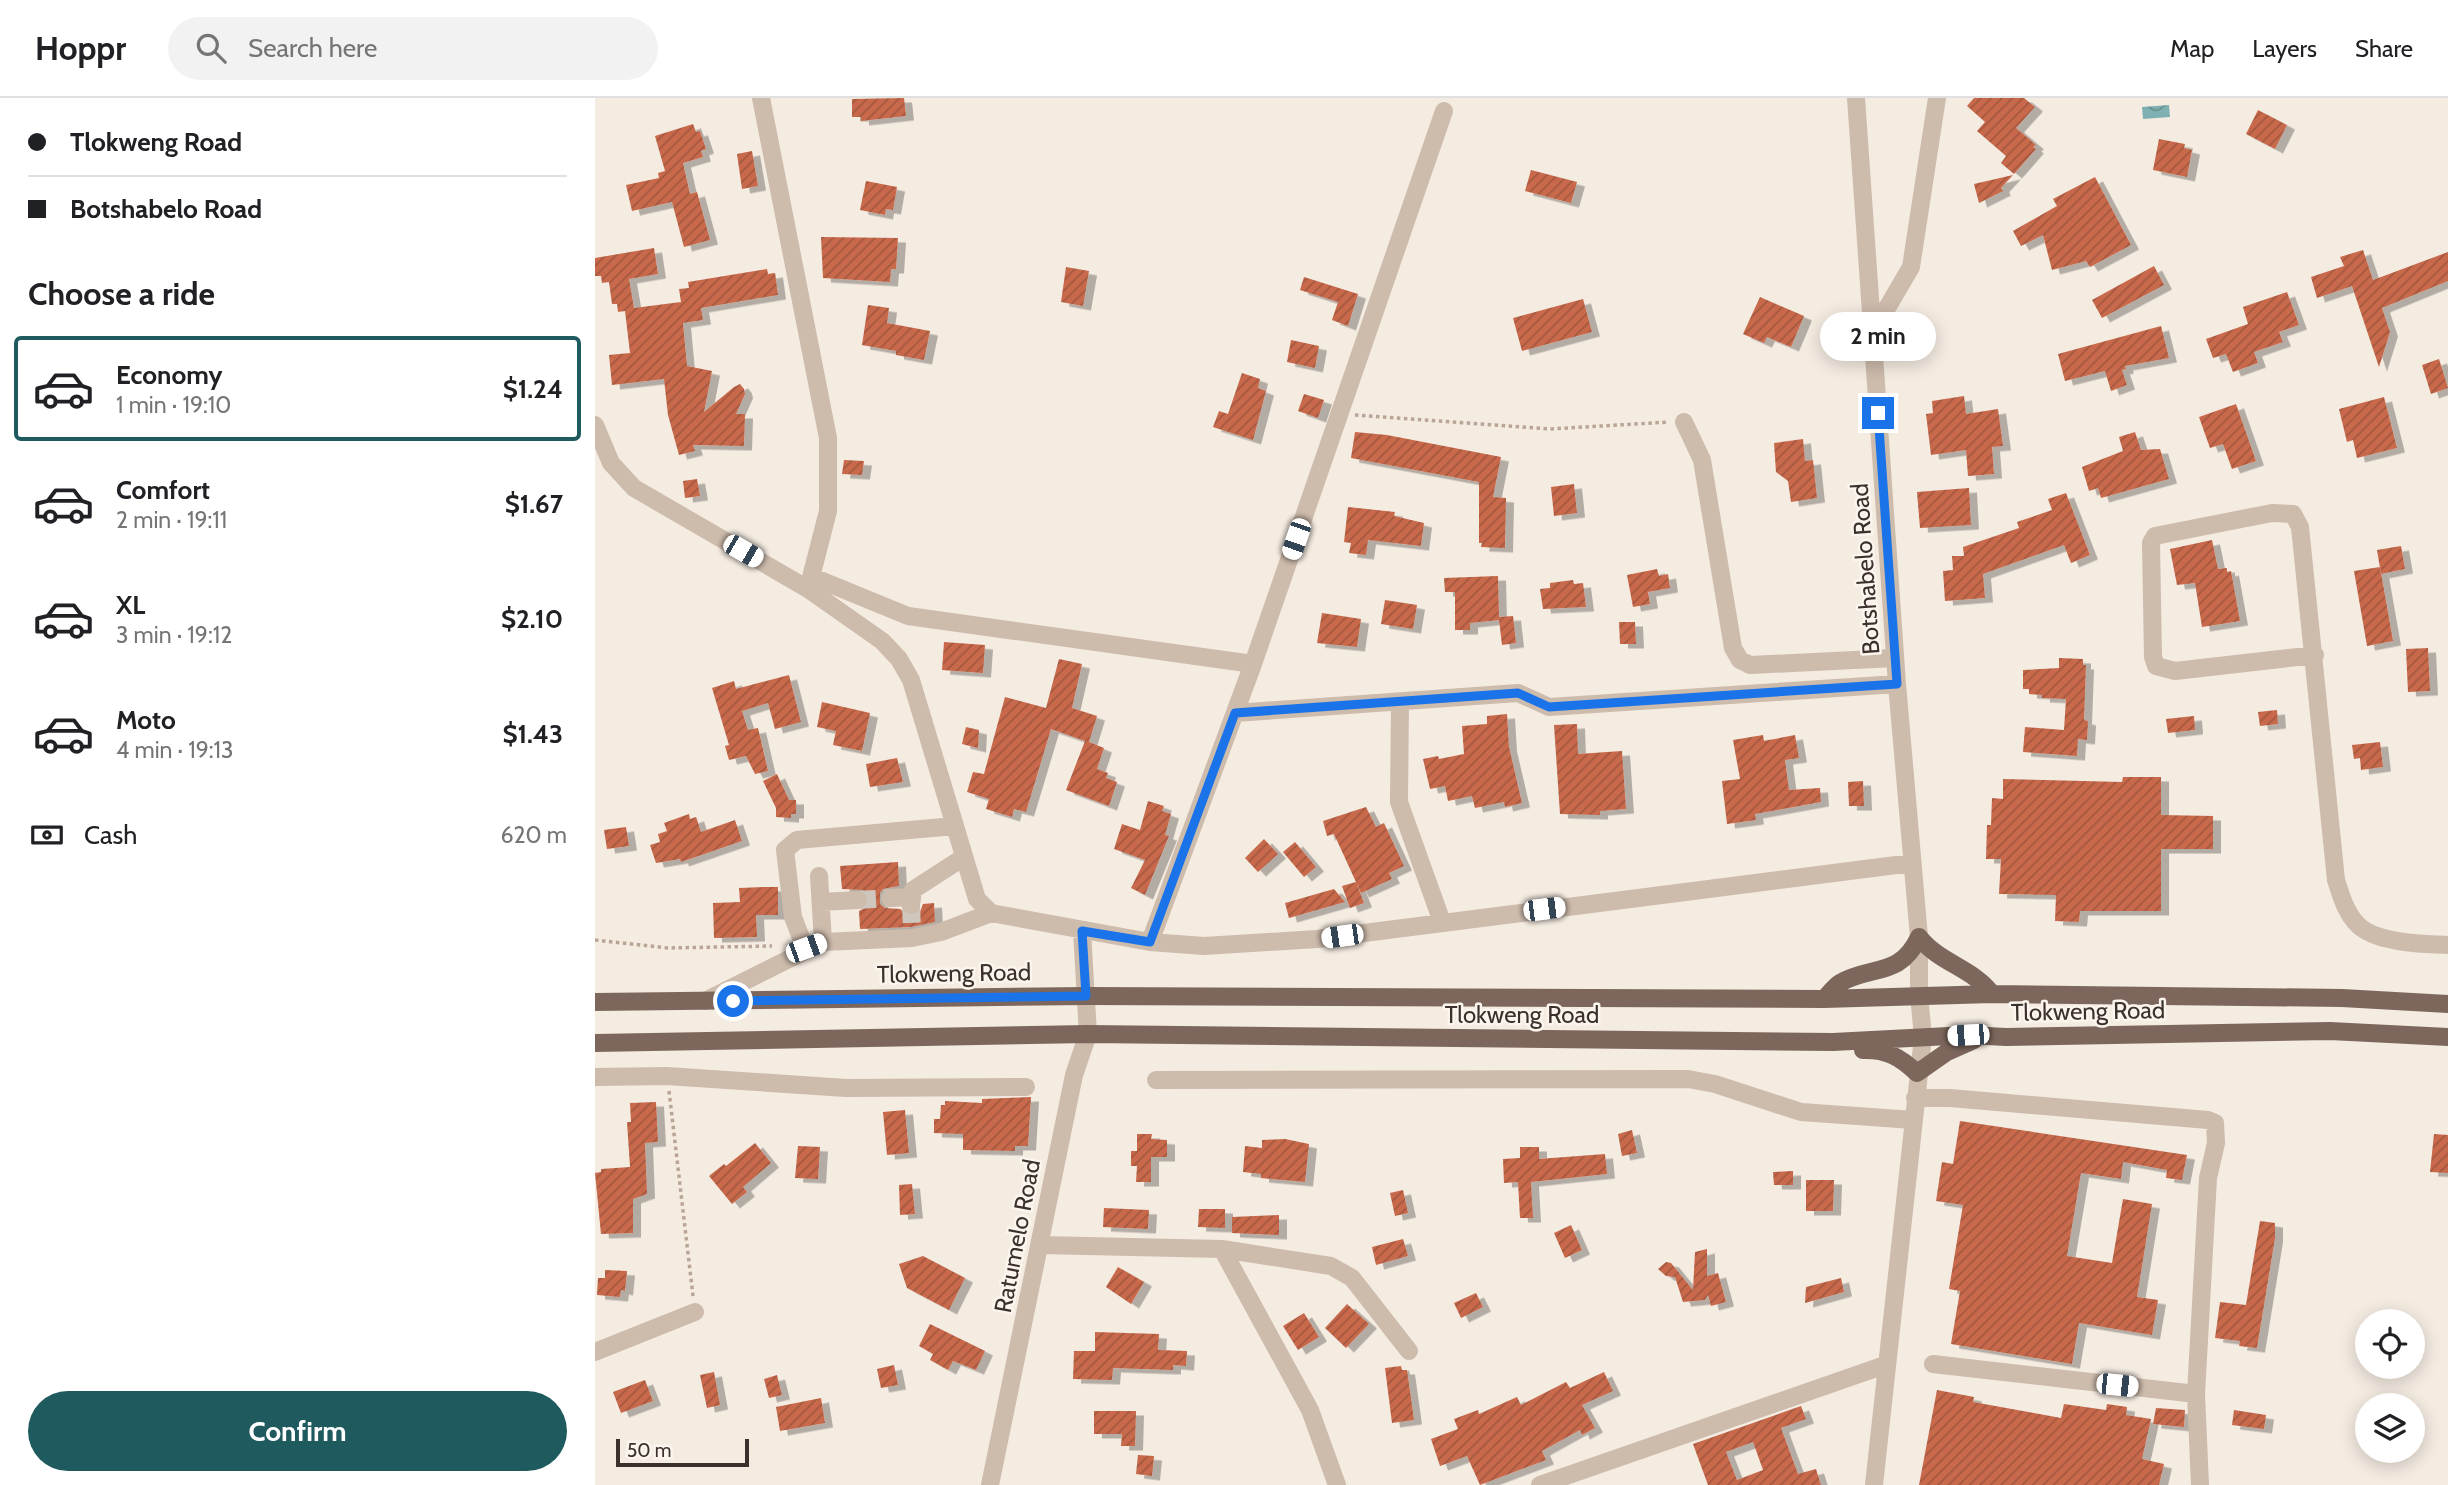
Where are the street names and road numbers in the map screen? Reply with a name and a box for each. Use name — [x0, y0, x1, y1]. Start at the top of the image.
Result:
street label: Botshabelo Road — [1845, 482, 1885, 656]
street label: Tlokweng Road — [876, 957, 1032, 989]
street label: Tlokweng Road — [2010, 995, 2166, 1027]
street label: Tlokweng Road — [1445, 1000, 1599, 1029]
street label: Ratumelo Road — [988, 1157, 1046, 1315]

